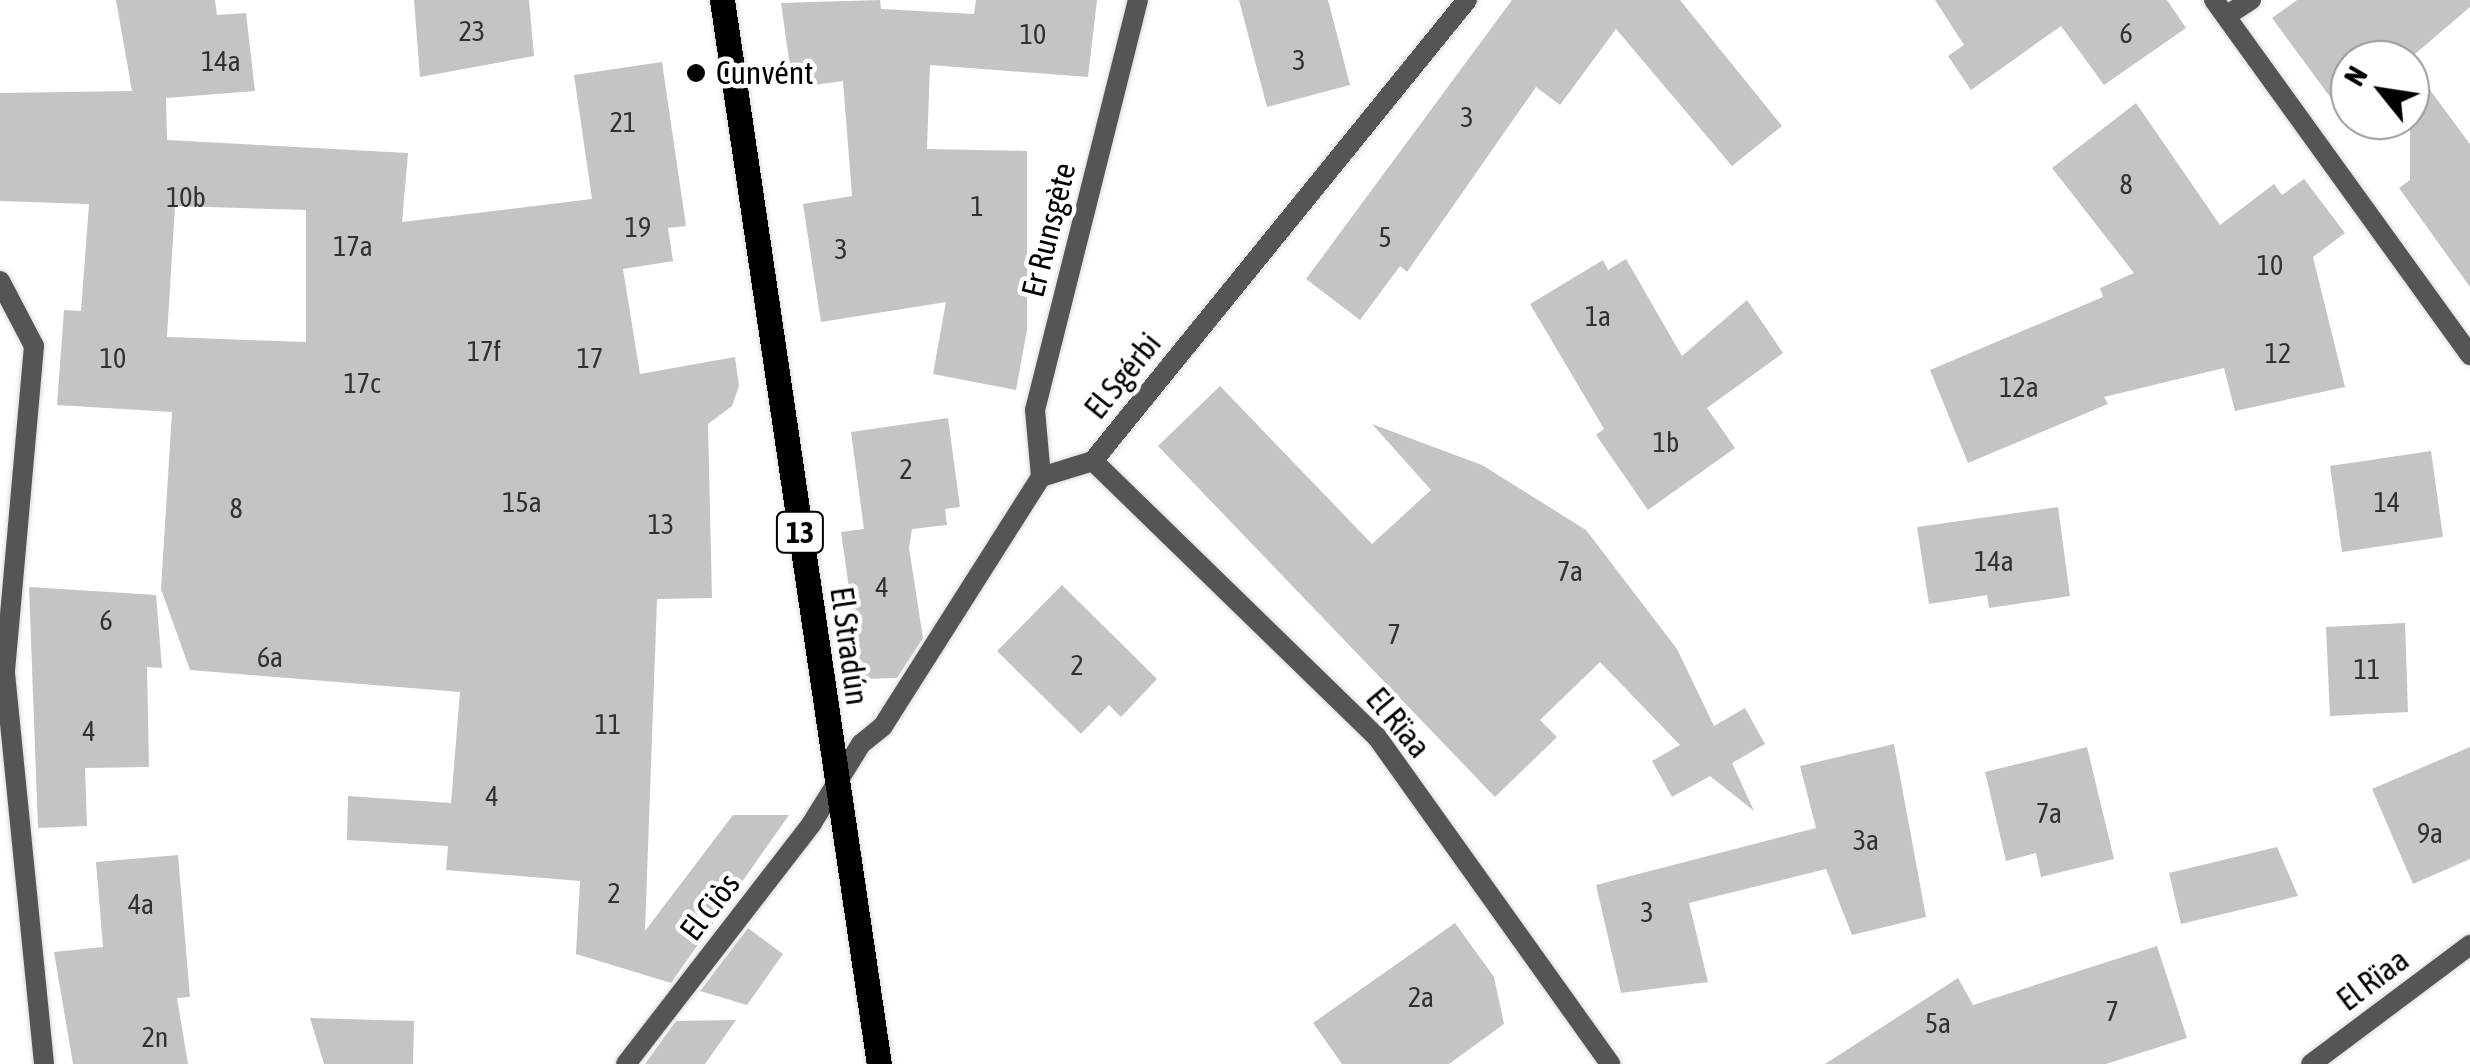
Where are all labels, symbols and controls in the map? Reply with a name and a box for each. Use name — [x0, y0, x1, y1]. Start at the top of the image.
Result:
house number: 23 — [459, 14, 485, 48]
house number: 6 — [2119, 16, 2133, 50]
house number: 10 — [1020, 17, 1046, 51]
north arrow — [2330, 40, 2430, 140]
house number: 3 — [1292, 43, 1306, 77]
house number: 14a — [201, 44, 241, 78]
place label: Cunvént — [716, 54, 814, 92]
text: N — [2338, 61, 2374, 91]
marker: Cunvént — [685, 62, 707, 84]
house number: 3 — [1460, 100, 1474, 134]
house number: 21 — [610, 105, 636, 139]
street label: Er Runsgète — [1014, 159, 1084, 301]
house number: 8 — [2119, 167, 2133, 201]
house number: 10b — [166, 180, 206, 214]
house number: 1 — [970, 189, 984, 223]
house number: 19 — [625, 210, 651, 244]
house number: 5 — [1378, 220, 1392, 254]
house number: 17a — [333, 229, 373, 263]
house number: 3 — [834, 232, 848, 266]
house number: 10 — [2257, 248, 2283, 282]
house number: 1a — [1585, 299, 1611, 333]
street label: El Sgérbi — [1077, 325, 1169, 427]
house number: 17f — [467, 334, 501, 368]
house number: 12 — [2265, 336, 2291, 370]
house number: 10 — [100, 341, 126, 375]
house number: 17 — [577, 341, 603, 375]
house number: 17c — [344, 366, 380, 400]
house number: 12a — [1999, 370, 2039, 404]
house number: 1b — [1653, 425, 1679, 459]
house number: 2 — [899, 452, 913, 486]
house number: 15a — [502, 485, 542, 519]
house number: 14 — [2374, 485, 2400, 519]
house number: 8 — [229, 491, 243, 525]
house number: 13 — [648, 507, 674, 541]
road number: 13 — [775, 507, 825, 557]
house number: 14a — [1974, 544, 2014, 578]
house number: 7a — [1557, 554, 1583, 588]
house number: 4 — [875, 570, 889, 604]
street label: El Stradún — [822, 584, 876, 708]
house number: 6 — [99, 603, 113, 637]
house number: 7 — [1387, 617, 1401, 651]
house number: 6a — [257, 640, 283, 674]
house number: 2 — [1070, 648, 1084, 682]
house number: 11 — [2354, 652, 2380, 686]
street label: El Rïaa — [1358, 680, 1438, 766]
house number: 11 — [595, 707, 621, 741]
house number: 4 — [82, 714, 96, 748]
house number: 4 — [485, 779, 499, 813]
house number: 7a — [2036, 796, 2062, 830]
house number: 9a — [2417, 816, 2443, 850]
house number: 3a — [1853, 823, 1879, 857]
street label: El Ciòs — [672, 866, 748, 948]
house number: 2 — [607, 876, 621, 910]
house number: 4a — [128, 887, 154, 921]
house number: 3 — [1640, 895, 1654, 929]
street label: El Rïaa — [2330, 941, 2416, 1019]
house number: 2a — [1408, 980, 1434, 1014]
house number: 7 — [2105, 994, 2119, 1028]
house number: 5a — [1925, 1006, 1951, 1040]
house number: 2n — [142, 1020, 168, 1054]

